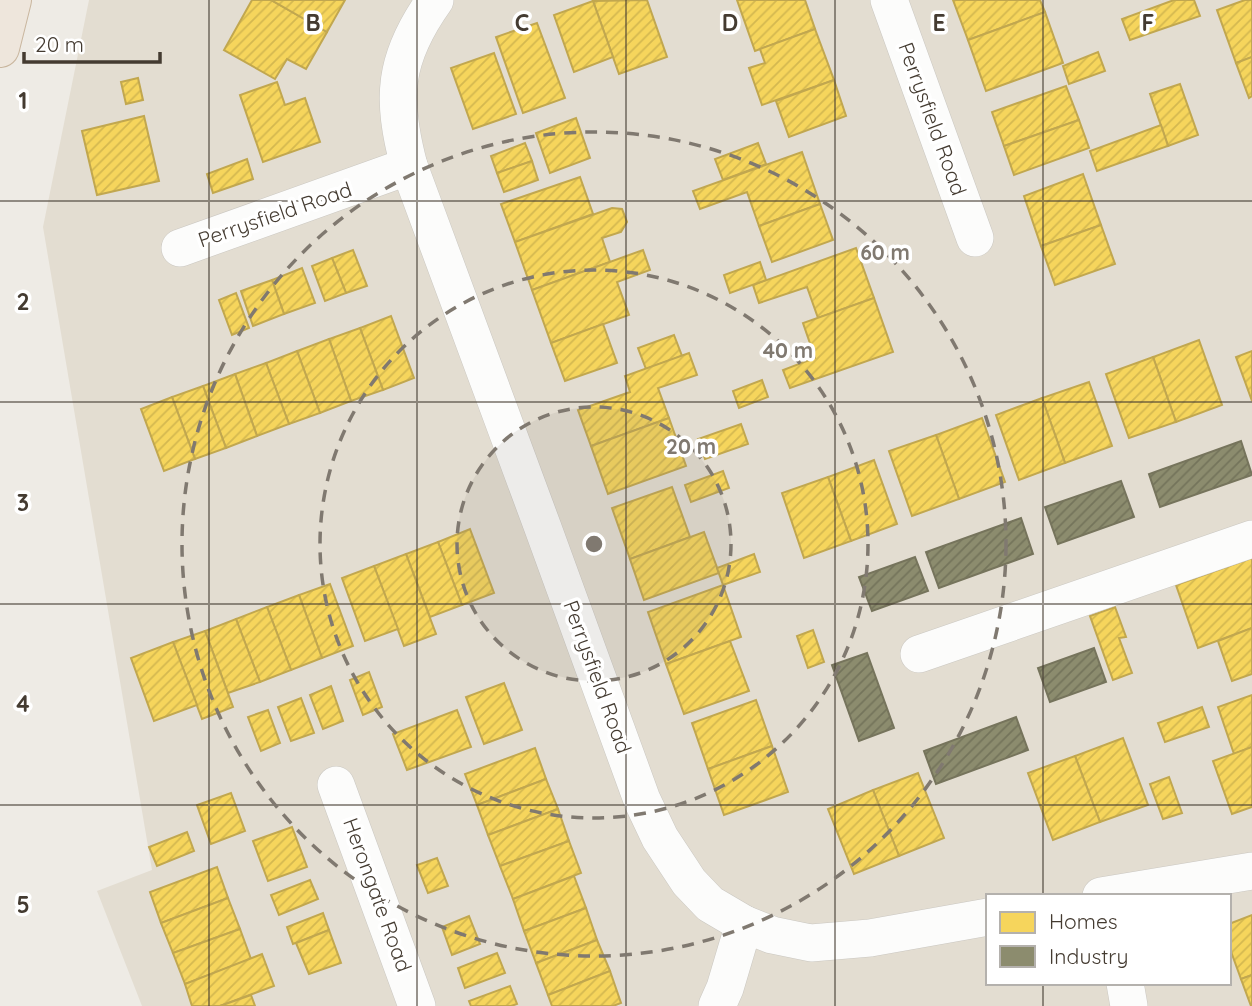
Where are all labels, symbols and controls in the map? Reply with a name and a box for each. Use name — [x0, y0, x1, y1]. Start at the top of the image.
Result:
text: B — [305, 8, 321, 37]
text: C — [515, 8, 529, 37]
text: D — [722, 8, 738, 37]
text: E — [932, 8, 946, 37]
text: F — [1142, 8, 1154, 37]
scale bar — [24, 21, 161, 65]
text: 20 m — [35, 31, 84, 57]
street label: Perrysfield Road — [893, 39, 973, 199]
text: 1 — [19, 86, 27, 115]
street label: Perrysfield Road — [194, 176, 355, 253]
text: 60 m — [860, 239, 910, 265]
text: 2 — [16, 287, 30, 316]
text: 40 m — [763, 337, 813, 363]
text: 20 m — [666, 433, 716, 459]
text: 3 — [17, 488, 29, 517]
centre of rings — [582, 532, 606, 556]
street label: Perrysfield Road — [558, 597, 638, 757]
text: 4 — [16, 689, 30, 718]
street label: Herongate Road — [338, 814, 418, 975]
text: 5 — [16, 890, 30, 919]
legend — [986, 894, 1231, 985]
text: Homes — [1049, 908, 1118, 934]
text: Industry — [1049, 943, 1128, 969]

